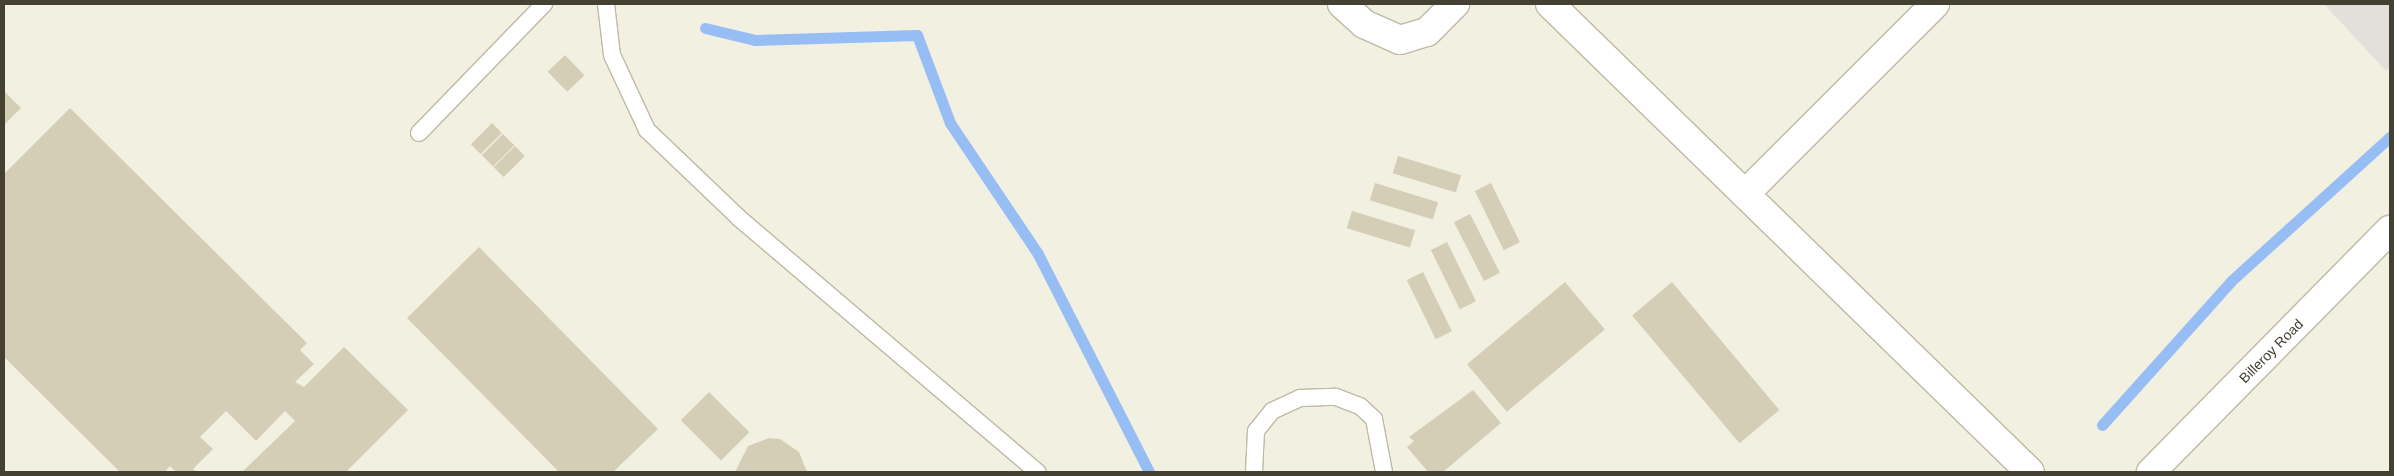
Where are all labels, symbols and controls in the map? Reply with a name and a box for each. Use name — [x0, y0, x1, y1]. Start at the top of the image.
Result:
street label: Billeroy Road — [2236, 316, 2306, 386]

